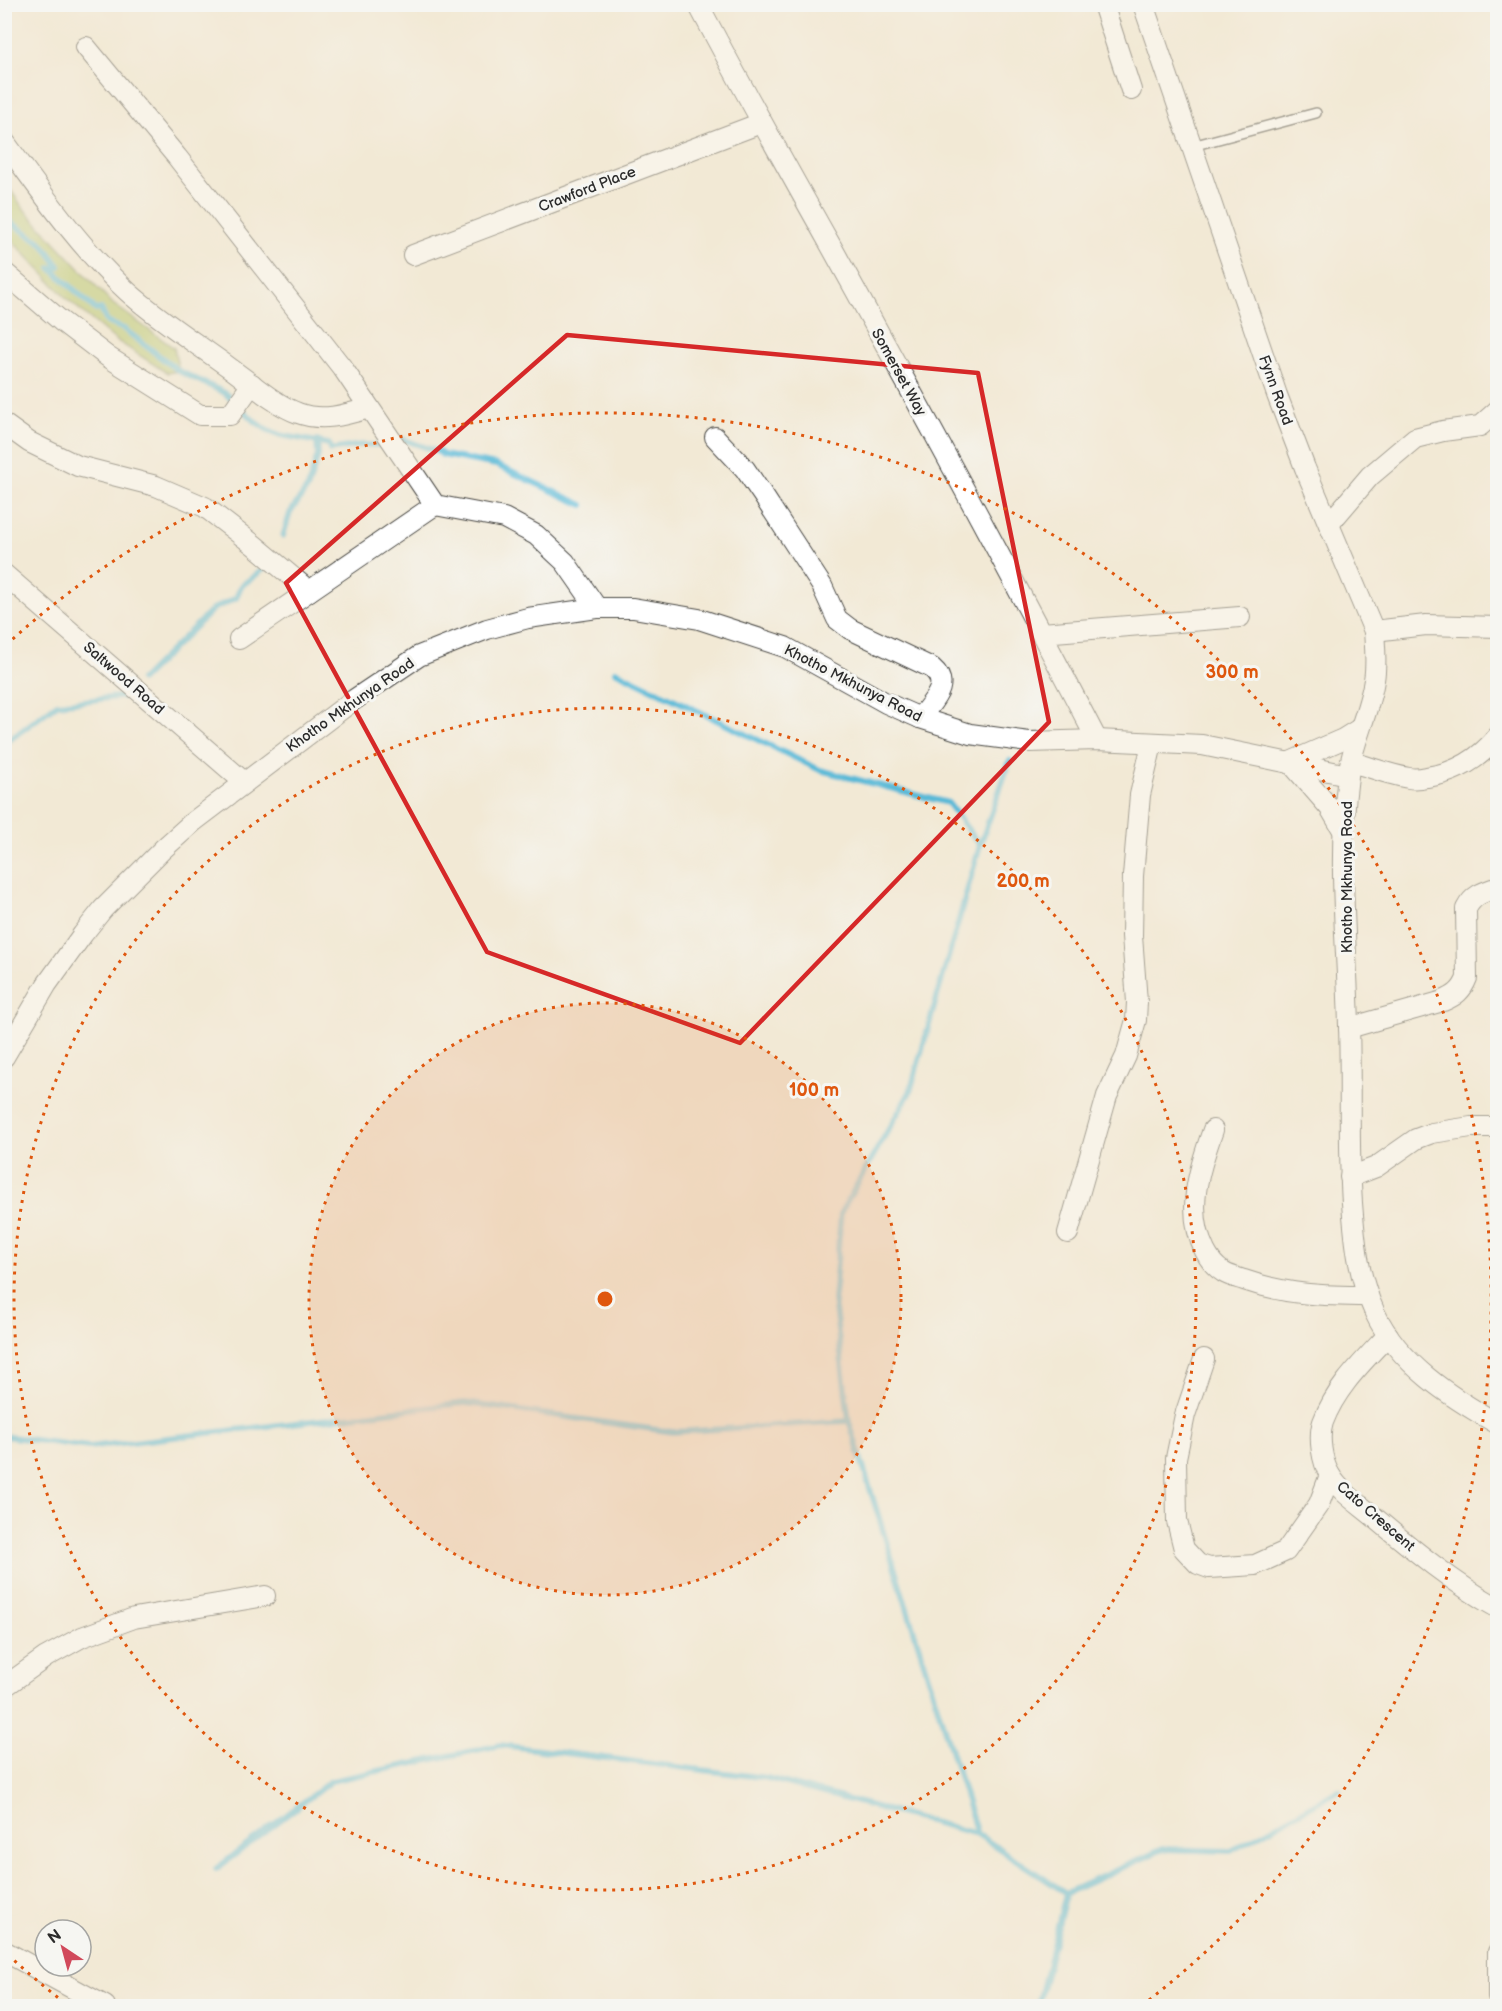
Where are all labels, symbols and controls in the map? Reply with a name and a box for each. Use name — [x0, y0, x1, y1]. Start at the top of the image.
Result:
street label: Crawford Place — [536, 162, 639, 217]
street label: Somerset Way — [867, 325, 930, 419]
street label: Fynn Road — [1254, 353, 1297, 428]
street label: Saltwood Road — [79, 638, 168, 719]
street label: Khotho Mkhunya Road — [781, 640, 925, 726]
street label: Khotho Mkhunya Road — [282, 654, 418, 757]
text: 300 m — [1205, 662, 1259, 683]
street label: Khotho Mkhunya Road — [1338, 801, 1357, 953]
text: 200 m — [996, 871, 1050, 892]
text: 100 m — [789, 1080, 839, 1101]
centre of rings — [595, 1289, 615, 1309]
street label: Cato Crescent — [1332, 1477, 1419, 1556]
north arrow — [33, 1918, 93, 1978]
text: N — [45, 1926, 66, 1948]

